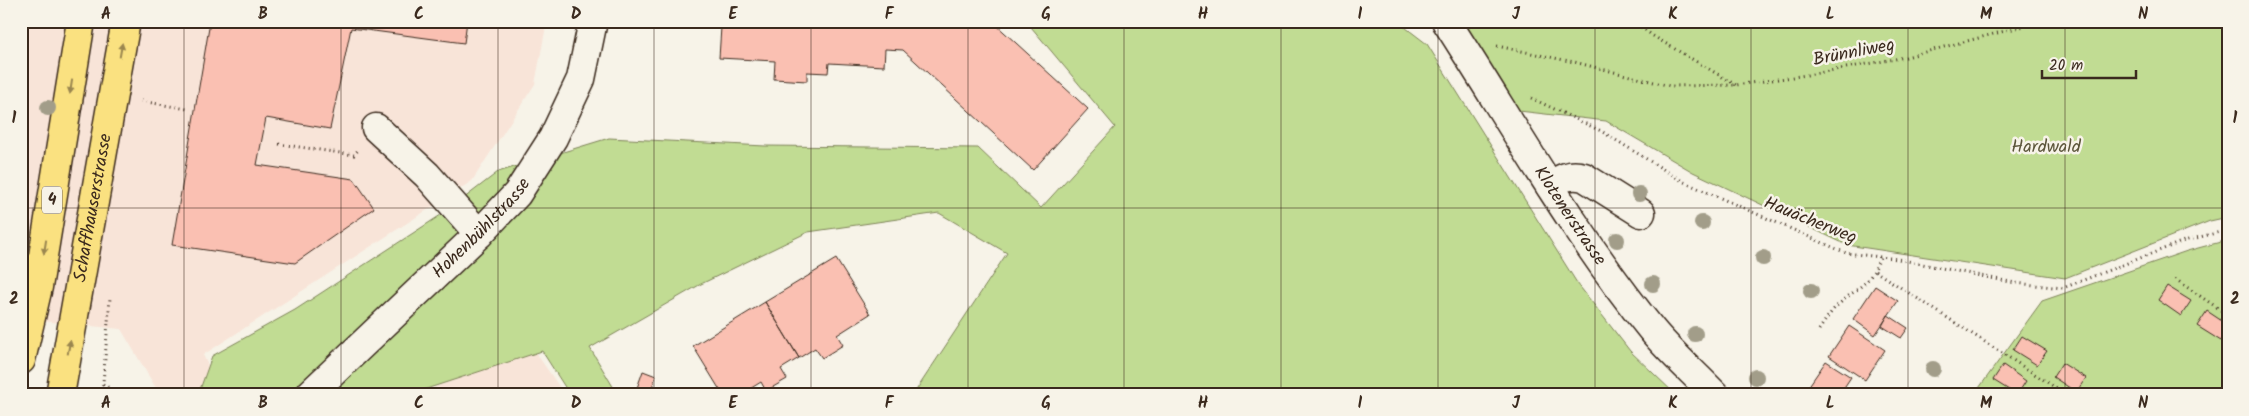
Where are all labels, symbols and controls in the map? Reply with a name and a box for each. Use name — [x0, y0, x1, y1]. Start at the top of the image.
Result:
text: A — [101, 2, 111, 27]
text: B — [258, 2, 268, 27]
text: C — [414, 2, 424, 27]
text: D — [571, 2, 582, 27]
text: E — [729, 2, 739, 27]
text: F — [885, 2, 895, 27]
text: G — [1041, 2, 1051, 27]
text: H — [1198, 2, 1208, 27]
text: I — [1358, 2, 1363, 27]
text: J — [1512, 2, 1521, 27]
text: K — [1668, 2, 1678, 27]
text: L — [1826, 2, 1834, 27]
text: M — [1980, 2, 1993, 27]
text: N — [2138, 2, 2148, 27]
street label: Brünnliweg — [1811, 31, 1897, 75]
one-way arrow — [117, 42, 125, 58]
scale bar — [2042, 48, 2135, 80]
text: 20 m — [2049, 54, 2083, 78]
one-way arrow — [66, 79, 74, 95]
text: 1 — [12, 106, 17, 131]
text: 1 — [2233, 106, 2238, 131]
street label: Schaffhauserstrasse — [66, 131, 120, 284]
park label: Hardwald — [2011, 133, 2082, 162]
street label: Klotenerstrasse — [1526, 160, 1614, 272]
street label: Hohenbühlstrasse — [425, 172, 538, 286]
road number: 4 — [42, 186, 62, 214]
street label: Hauächerweg — [1759, 189, 1861, 253]
one-way arrow — [40, 239, 48, 255]
text: 2 — [9, 287, 19, 312]
text: 2 — [2230, 287, 2240, 312]
one-way arrow — [65, 339, 73, 354]
text: A — [101, 391, 111, 416]
text: B — [258, 391, 268, 416]
text: C — [414, 391, 424, 416]
text: D — [571, 391, 582, 416]
text: E — [729, 391, 739, 416]
text: F — [885, 391, 895, 416]
text: G — [1041, 391, 1051, 416]
text: H — [1198, 391, 1208, 416]
text: I — [1358, 391, 1363, 416]
text: J — [1512, 391, 1521, 416]
text: K — [1668, 391, 1678, 416]
text: L — [1826, 391, 1834, 416]
text: M — [1980, 391, 1993, 416]
text: N — [2138, 391, 2148, 416]

